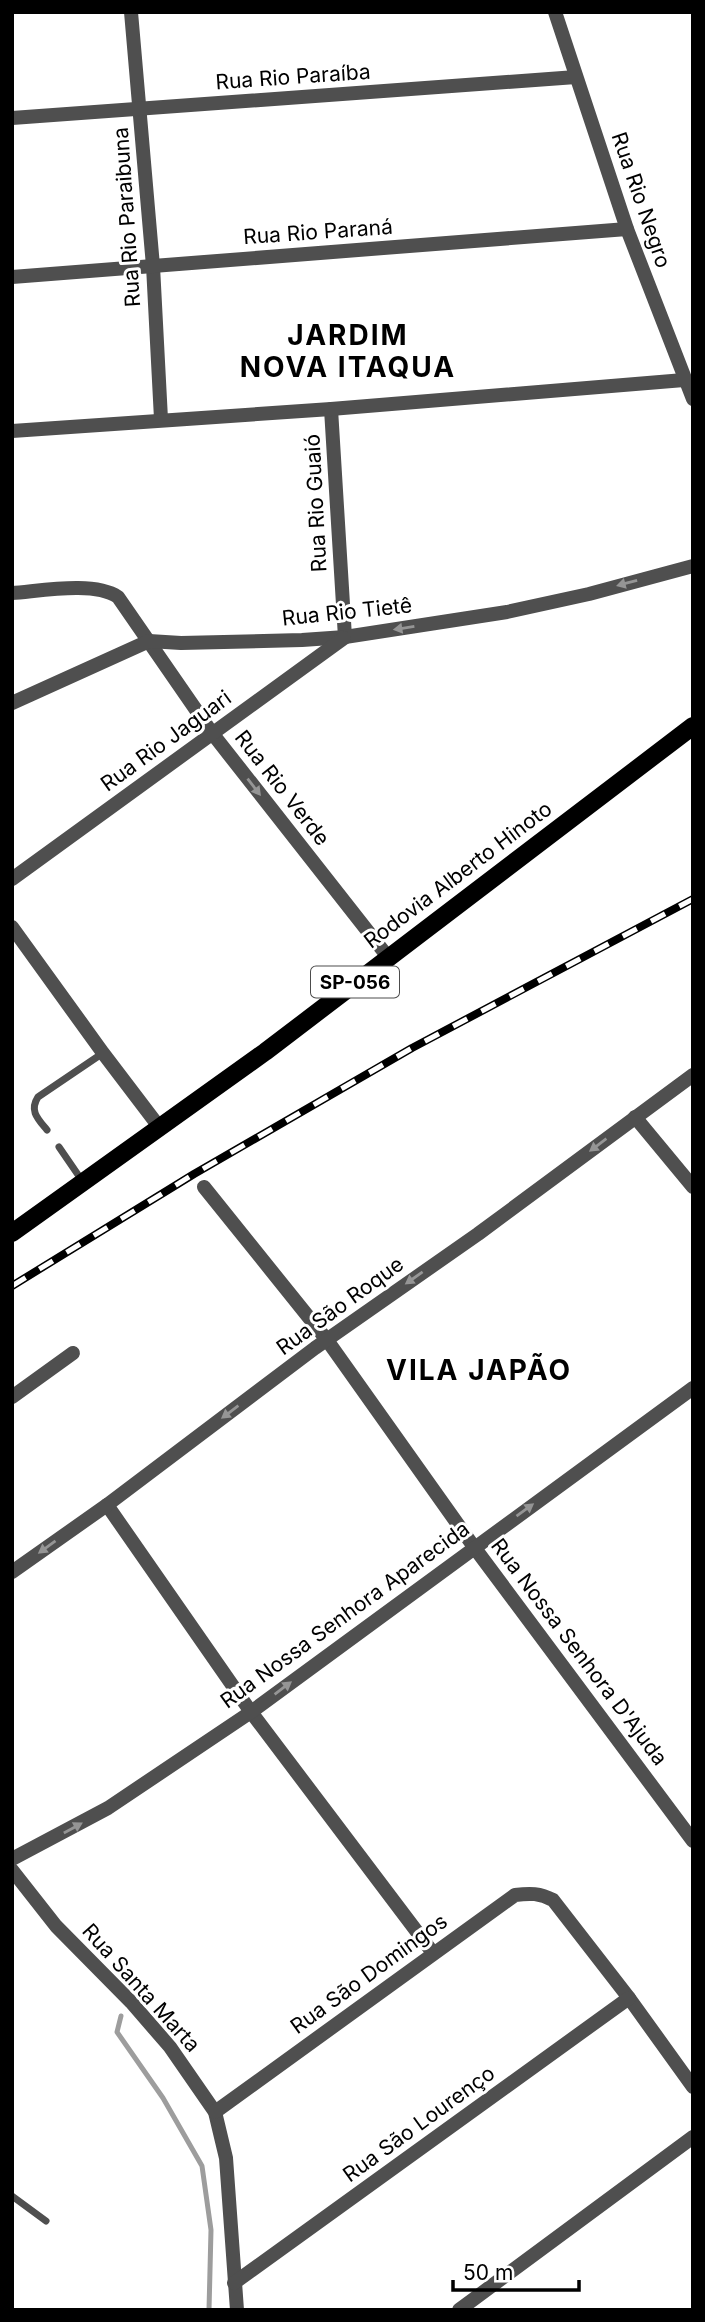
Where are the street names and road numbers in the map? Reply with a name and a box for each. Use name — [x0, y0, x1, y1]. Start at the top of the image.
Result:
street label: Rua Rio Paraíba — [214, 59, 371, 94]
street label: Rua Rio Paraibuna — [108, 126, 145, 308]
street label: Rua Rio Negro — [607, 129, 676, 271]
street label: Rua Rio Paraná — [242, 214, 394, 249]
street label: Rua Rio Guaió — [299, 433, 332, 573]
street label: Rua Rio Tietê — [281, 592, 413, 631]
street label: Rua Rio Jaguari — [96, 685, 236, 796]
street label: Rua Rio Verde — [230, 725, 335, 850]
street label: Rodovia Alberto Hinoto — [359, 796, 556, 953]
road number: SP-056 — [311, 966, 399, 998]
street label: Rua São Roque — [271, 1251, 408, 1360]
street label: Rua Nossa Senhora Aparecida — [215, 1516, 474, 1713]
street label: Rua Nossa Senhora D'Ajuda — [486, 1534, 673, 1770]
street label: Rua São Domingos — [285, 1908, 452, 2039]
street label: Rua Santa Marta — [77, 1918, 205, 2057]
street label: Rua São Lourenço — [338, 2060, 499, 2187]

